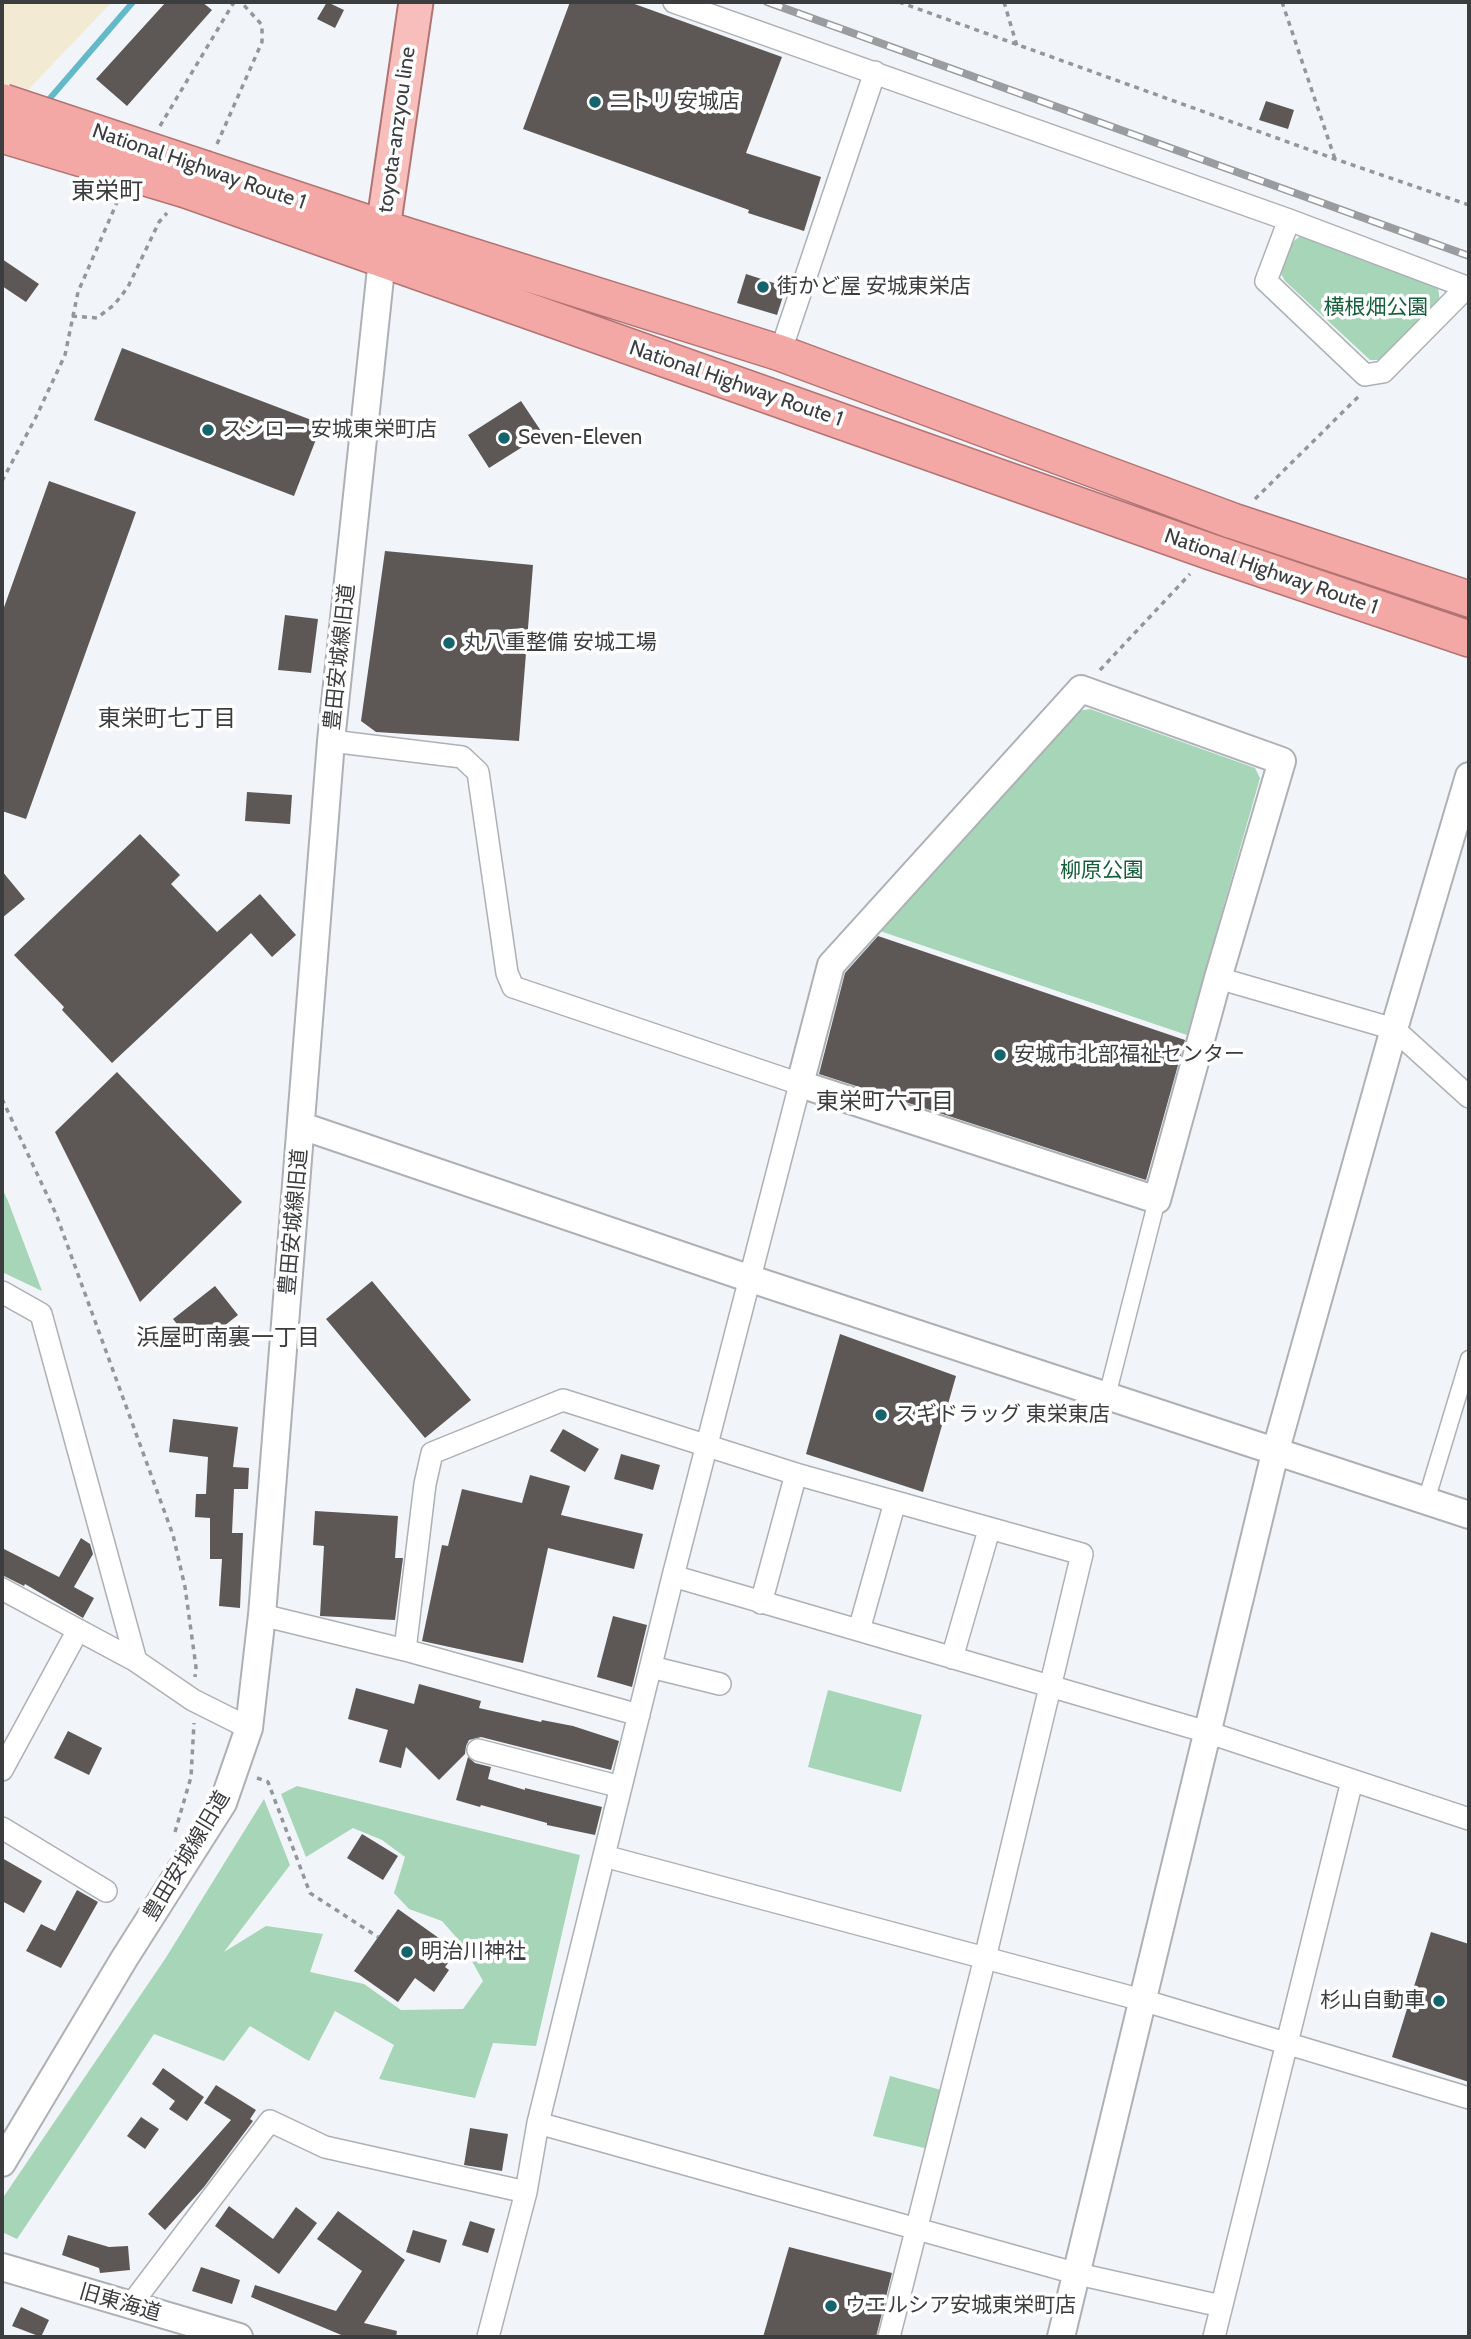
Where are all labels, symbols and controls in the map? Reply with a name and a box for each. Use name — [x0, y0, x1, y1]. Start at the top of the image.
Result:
street label: toyota-anzyou line — [373, 45, 421, 215]
place label: ニトリ 安城店 — [609, 89, 740, 115]
marker: ニトリ 安城店 — [587, 94, 603, 110]
street label: National Highway Route 1 — [89, 119, 309, 215]
district label: 東栄町 — [71, 178, 143, 206]
place label: 街かど屋 安城東栄店 — [777, 274, 971, 300]
marker: 街かど屋 安城東栄店 — [755, 279, 771, 295]
park label: 横根畑公園 — [1324, 295, 1428, 321]
street label: National Highway Route 1 — [626, 336, 846, 432]
place label: スシロー 安城東栄町店 — [222, 417, 437, 443]
marker: スシロー 安城東栄町店 — [200, 422, 216, 438]
place label: Seven-Eleven — [518, 425, 642, 451]
marker: Seven-Eleven — [496, 430, 512, 446]
street label: National Highway Route 1 — [1161, 524, 1381, 620]
street label: 豊田安城線旧道 — [320, 583, 360, 731]
place label: 丸八重整備 安城工場 — [463, 630, 657, 656]
marker: 丸八重整備 安城工場 — [441, 635, 457, 651]
district label: 東栄町七丁目 — [98, 705, 236, 733]
park label: 柳原公園 — [1060, 858, 1144, 884]
place label: 安城市北部福祉センター — [1014, 1042, 1245, 1068]
marker: 安城市北部福祉センター — [992, 1047, 1008, 1063]
district label: 東栄町六丁目 — [816, 1088, 954, 1116]
street label: 豊田安城線旧道 — [275, 1148, 313, 1296]
district label: 浜屋町南裏一丁目 — [136, 1324, 320, 1352]
place label: スギドラッグ 東栄東店 — [895, 1402, 1110, 1428]
marker: スギドラッグ 東栄東店 — [873, 1407, 889, 1423]
street label: 豊田安城線旧道 — [138, 1787, 236, 1925]
place label: 明治川神社 — [421, 1939, 526, 1965]
marker: 明治川神社 — [399, 1944, 415, 1960]
place label: 杉山自動車 — [1320, 1988, 1425, 2014]
marker: 杉山自動車 — [1431, 1993, 1447, 2009]
street label: 旧東海道 — [76, 2279, 164, 2327]
place label: ウエルシア安城東栄町店 — [845, 2293, 1076, 2319]
marker: ウエルシア安城東栄町店 — [823, 2298, 839, 2314]

